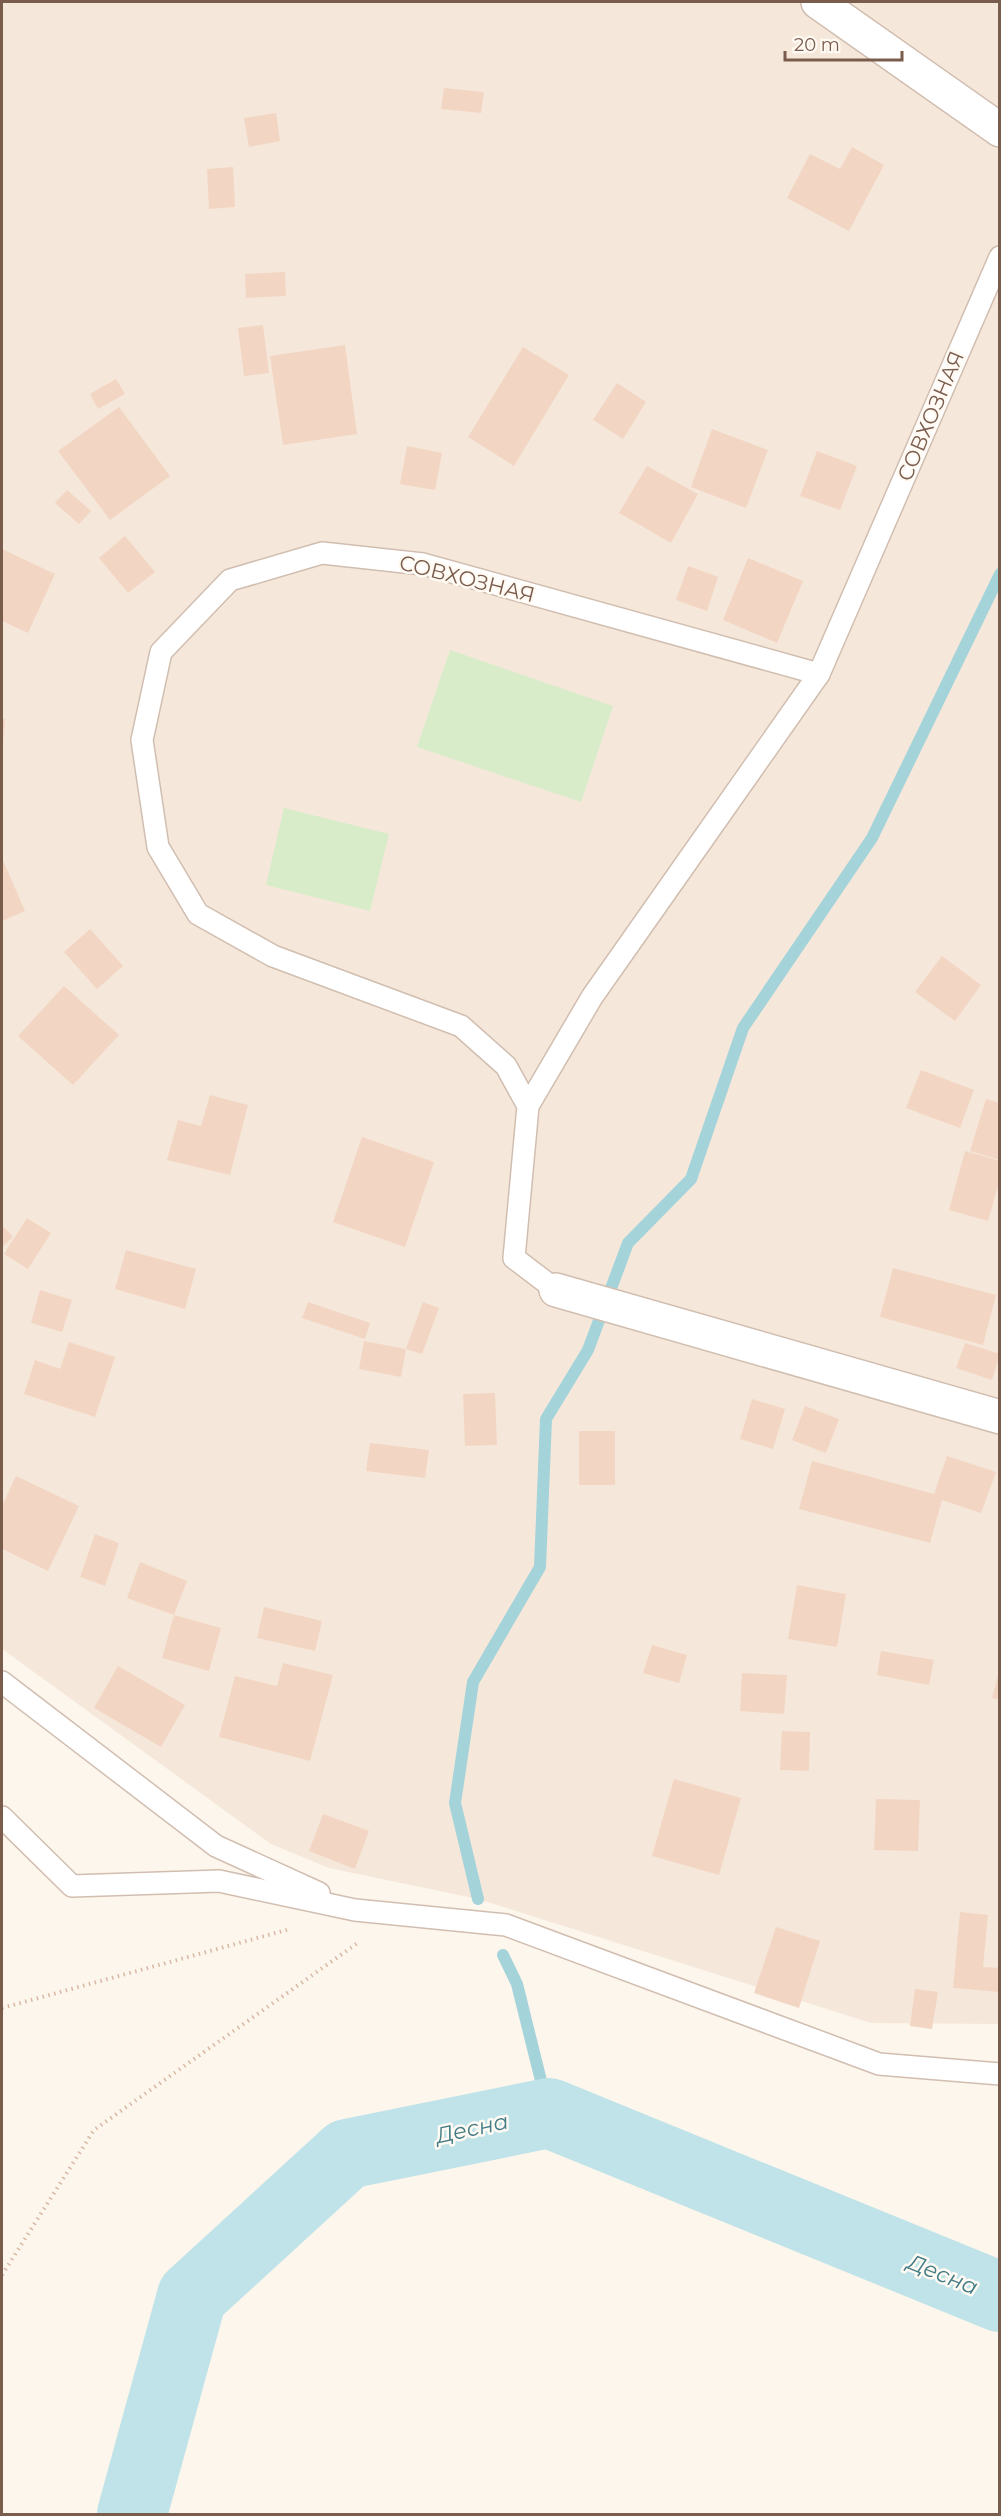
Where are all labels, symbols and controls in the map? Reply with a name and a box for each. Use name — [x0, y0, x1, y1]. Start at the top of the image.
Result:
scale bar — [785, 24, 902, 62]
text: 20 m — [794, 34, 840, 56]
street label: СОВХОЗНАЯ — [892, 347, 969, 485]
street label: СОВХОЗНАЯ — [397, 550, 538, 607]
water label: Десна — [431, 2108, 511, 2150]
water label: Десна — [902, 2247, 982, 2301]

